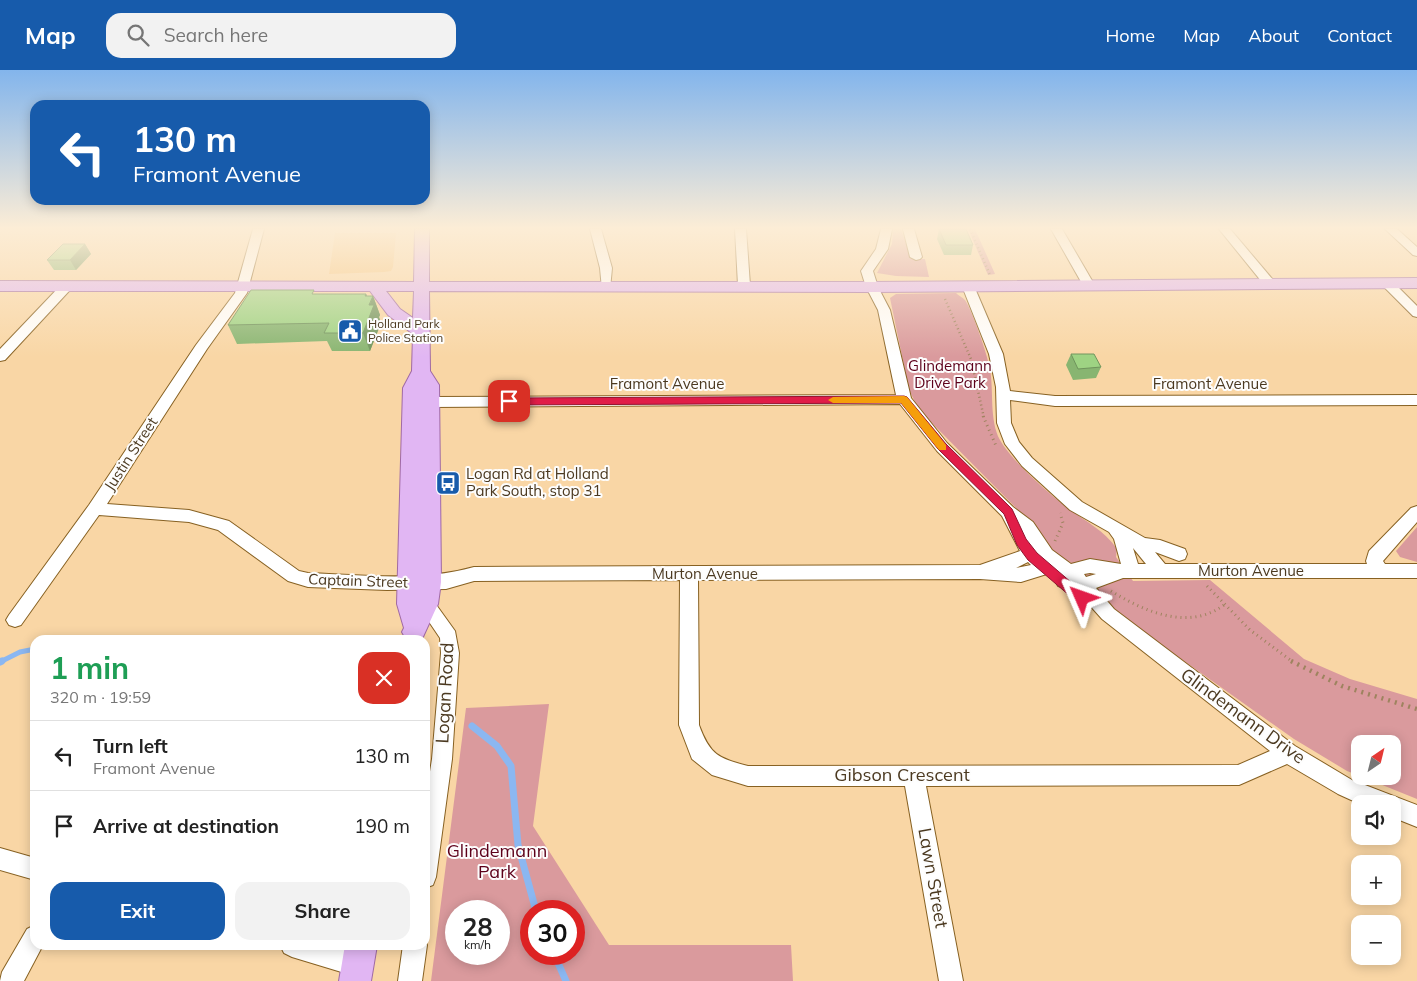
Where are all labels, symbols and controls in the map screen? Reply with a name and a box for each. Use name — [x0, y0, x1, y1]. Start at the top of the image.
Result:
search box — [106, 13, 456, 58]
text: Map — [25, 20, 76, 50]
icon: search — [124, 21, 152, 49]
text: Search here — [164, 23, 268, 47]
text: Home — [1105, 24, 1155, 47]
text: Map — [1183, 24, 1220, 47]
text: About — [1248, 24, 1299, 47]
text: Contact — [1327, 24, 1392, 47]
text: 130 m — [133, 117, 237, 161]
icon: left — [50, 120, 115, 185]
text: Framont Avenue — [133, 160, 301, 188]
place label: Holland Park Police Station — [368, 316, 443, 345]
public building icon: Holland Park Police Station — [337, 318, 363, 344]
park label: Glindemann Drive Park — [908, 356, 992, 392]
street label: Framont Avenue — [610, 374, 724, 393]
street label: Framont Avenue — [1153, 374, 1267, 393]
pin — [488, 380, 530, 422]
icon: arrive — [495, 387, 523, 415]
street label: Justin Street — [100, 413, 161, 494]
place label: Logan Rd at Holland Park South, stop 31 — [466, 464, 609, 500]
bus stop icon: Logan Rd at Holland Park South, stop 31 — [435, 470, 461, 496]
street label: Murton Avenue — [1198, 561, 1304, 580]
street label: Murton Avenue — [652, 564, 758, 583]
street label: Captain Street — [308, 569, 408, 592]
position arrow — [1055, 571, 1107, 623]
street label: Logan Road — [430, 642, 459, 744]
text: 1 min — [50, 649, 129, 687]
button: close — [358, 652, 410, 704]
street label: Glindemann Drive — [1176, 663, 1310, 769]
text: 320 m · 19:59 — [50, 687, 151, 707]
text: Turn left — [93, 734, 168, 758]
north arrow — [1351, 735, 1401, 785]
map controls — [1351, 735, 1401, 965]
icon: left — [50, 742, 78, 770]
text: 130 m — [354, 744, 410, 768]
text: Framont Avenue — [93, 758, 215, 778]
street label: Gibson Crescent — [834, 763, 970, 786]
button: sound — [1351, 795, 1401, 845]
icon: arrive — [50, 812, 78, 840]
text: Arrive at destination — [93, 814, 279, 838]
text: 190 m — [354, 814, 410, 838]
street label: Lawn Street — [913, 826, 954, 930]
park label: Glindemann Park — [447, 839, 547, 883]
button: + — [1351, 855, 1401, 905]
button: Exit — [50, 882, 225, 940]
button: Share — [235, 882, 410, 940]
speed limit sign: 30 — [520, 900, 585, 965]
text: 28 — [462, 911, 493, 942]
button: − — [1351, 915, 1401, 965]
text: km/h — [464, 937, 491, 952]

